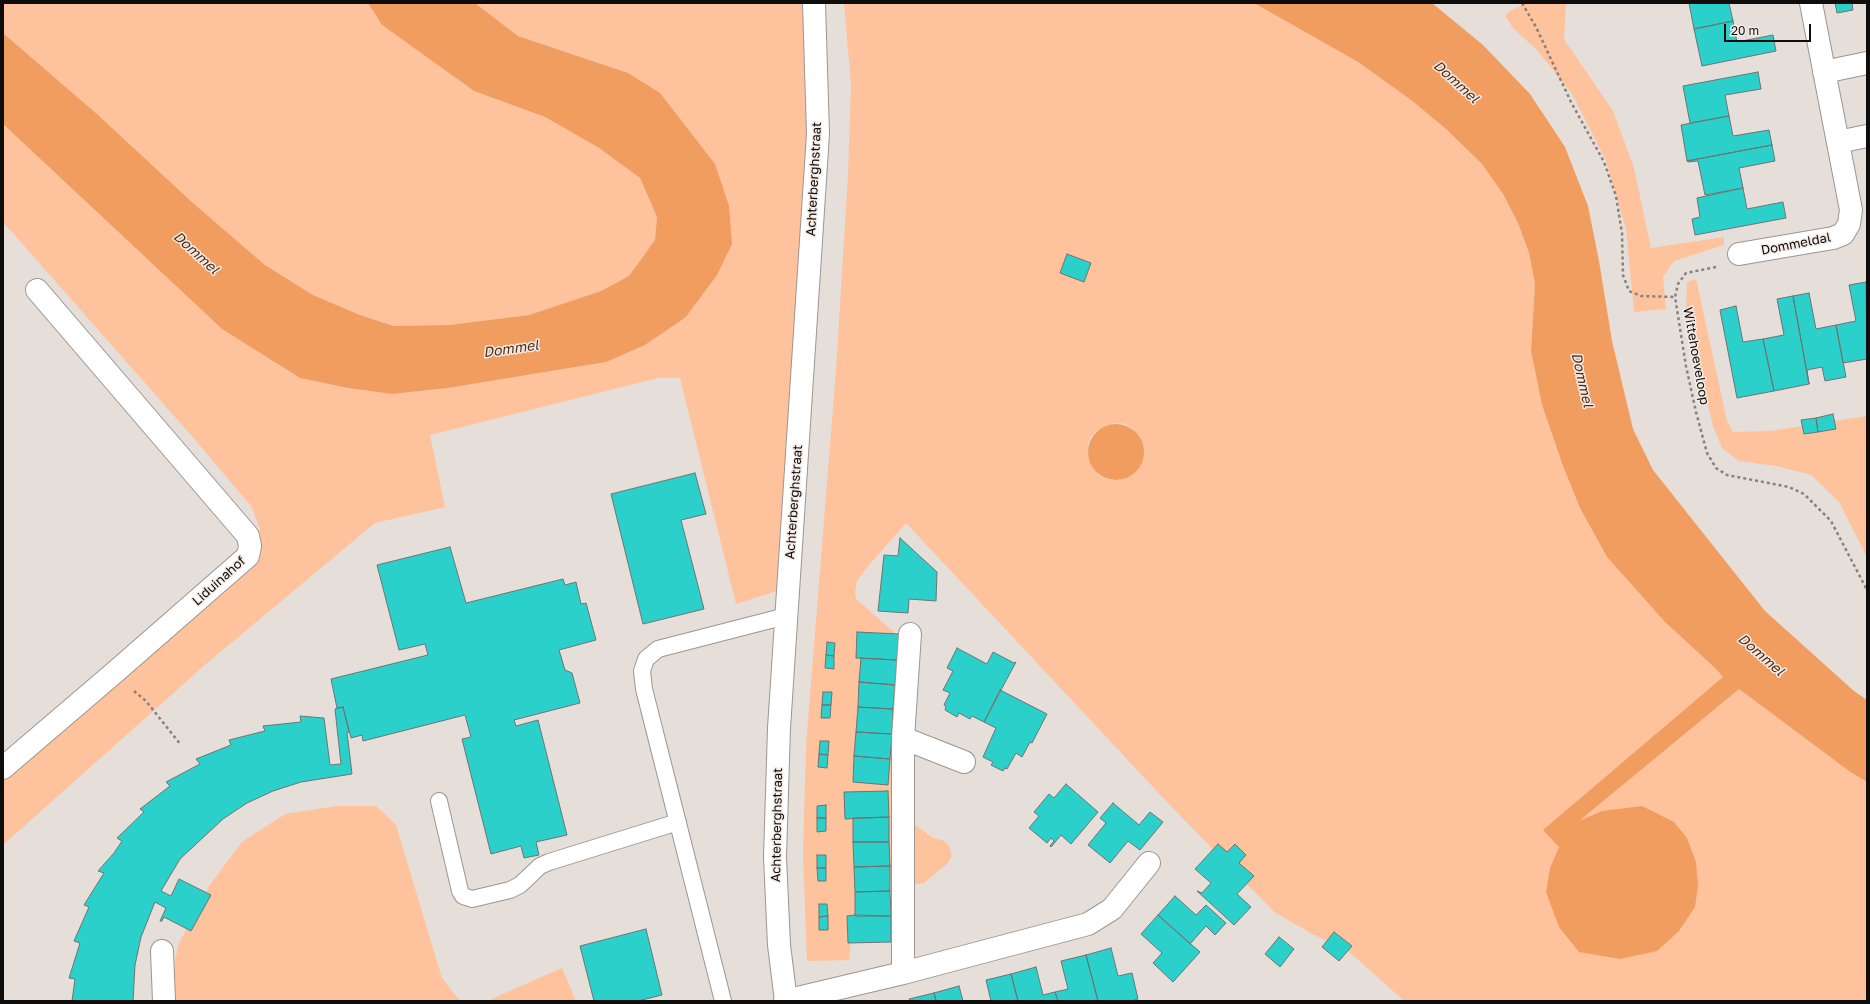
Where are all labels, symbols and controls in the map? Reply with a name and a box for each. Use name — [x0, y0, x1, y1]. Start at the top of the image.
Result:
scale bar — [1726, 16, 1813, 42]
text: 20 m — [1731, 23, 1759, 38]
water label: Dommel — [1430, 57, 1482, 107]
street label: Achterberghstraat — [803, 121, 825, 237]
water label: Dommel — [170, 228, 222, 278]
street label: Dommeldal — [1760, 230, 1832, 258]
street label: Wittehoeveloop — [1680, 306, 1712, 406]
water label: Dommel — [482, 337, 540, 361]
water label: Dommel — [1568, 351, 1596, 409]
street label: Achterberghstraat — [782, 444, 806, 560]
street label: Liduinahof — [189, 553, 249, 609]
water label: Dommel — [1735, 630, 1787, 680]
street label: Achterberghstraat — [768, 768, 786, 882]

